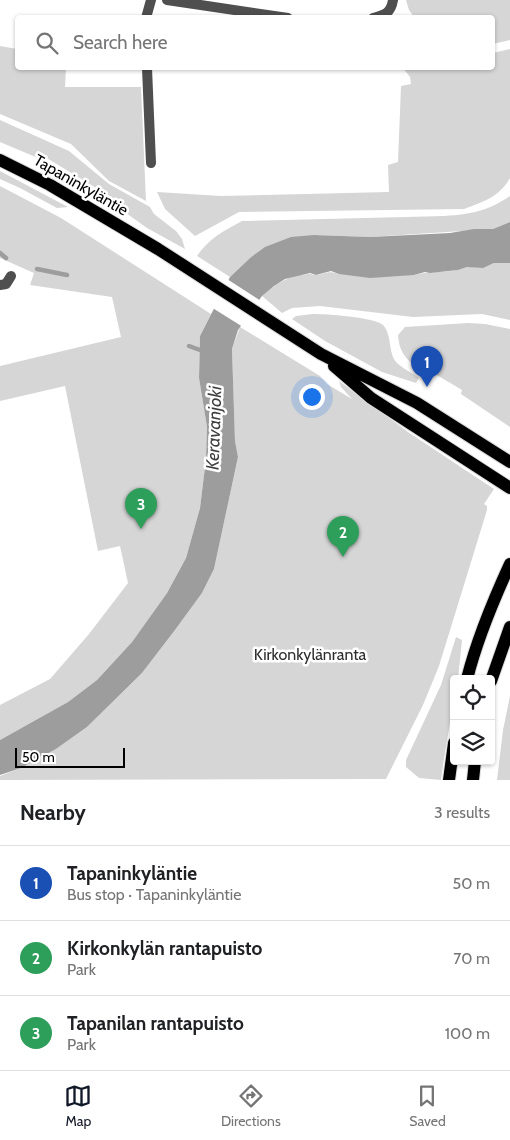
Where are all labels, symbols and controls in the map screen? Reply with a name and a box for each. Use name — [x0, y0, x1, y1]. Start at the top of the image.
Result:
search box — [15, 15, 495, 70]
icon: search — [33, 29, 61, 57]
text: Search here — [73, 31, 167, 54]
street label: Tapaninkyläntie — [31, 150, 131, 220]
pin: 1 — [411, 346, 443, 387]
your location — [299, 384, 325, 410]
water label: Keravanjoki — [202, 385, 226, 470]
pin: 3 — [125, 488, 157, 529]
pin: 2 — [327, 516, 359, 557]
park label: Kirkonkylänranta — [254, 645, 367, 664]
map controls — [450, 675, 495, 765]
button: locate — [450, 675, 495, 720]
button: layers — [450, 720, 495, 765]
scale bar — [15, 745, 125, 768]
text: 50 m — [22, 748, 55, 766]
text: Nearby — [20, 800, 86, 825]
text: 3 results — [434, 803, 490, 822]
text: Tapaninkyläntie — [67, 862, 197, 885]
text: 1 — [33, 874, 39, 893]
text: 50 m — [453, 874, 490, 893]
text: Bus stop · Tapaninkyläntie — [67, 885, 241, 904]
text: Kirkonkylän rantapuisto — [67, 937, 262, 960]
text: 2 — [32, 949, 40, 968]
text: 70 m — [453, 949, 490, 968]
text: Park — [67, 960, 96, 979]
text: Tapanilan rantapuisto — [67, 1012, 244, 1035]
text: 3 — [32, 1024, 40, 1043]
text: 100 m — [445, 1024, 490, 1043]
text: Park — [67, 1035, 96, 1054]
tab: Map — [64, 1082, 92, 1130]
tab: Directions — [221, 1082, 281, 1130]
tab: Saved — [409, 1082, 446, 1130]

